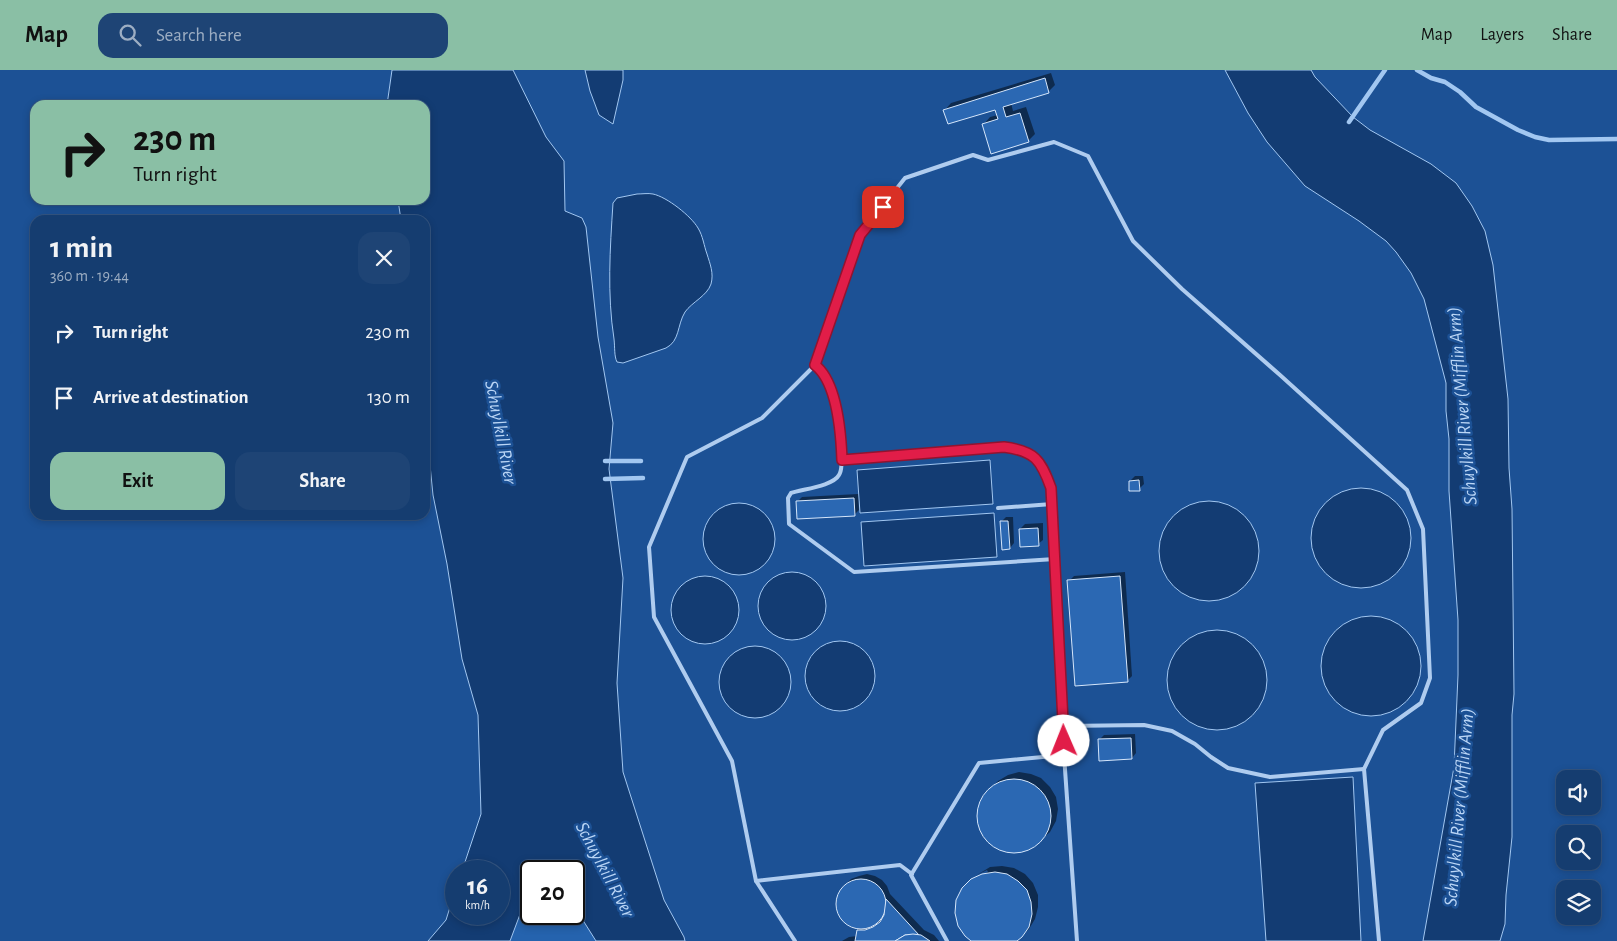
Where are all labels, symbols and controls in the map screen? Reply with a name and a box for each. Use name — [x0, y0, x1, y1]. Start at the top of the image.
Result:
search box — [98, 13, 448, 58]
icon: search — [116, 21, 144, 49]
text: Map — [25, 23, 68, 47]
text: Search here — [156, 26, 242, 45]
text: Map — [1421, 26, 1452, 44]
text: Layers — [1480, 26, 1524, 44]
text: Share — [1552, 26, 1592, 44]
icon: right — [50, 120, 115, 185]
text: 230 m — [133, 122, 216, 157]
text: Turn right — [133, 163, 217, 185]
pin — [862, 186, 904, 228]
icon: arrive — [869, 193, 897, 221]
button: close — [358, 232, 410, 284]
text: 1 min — [50, 233, 113, 263]
text: 360 m · 19:44 — [50, 268, 129, 284]
water label: Schuylkill River (Mifflin Arm) — [1444, 306, 1481, 506]
icon: right — [50, 319, 78, 347]
text: Turn right — [93, 323, 168, 342]
text: 230 m — [365, 323, 410, 342]
water label: Schuylkill River — [481, 379, 520, 486]
icon: arrive — [50, 384, 78, 412]
text: Arrive at destination — [93, 388, 249, 407]
text: 130 m — [367, 388, 410, 407]
button: Exit — [50, 452, 225, 510]
button: Share — [235, 452, 410, 510]
water label: Schuylkill River (Mifflin Arm) — [1441, 707, 1478, 907]
position arrow — [1037, 714, 1089, 766]
map controls — [1556, 770, 1601, 925]
button: sound — [1556, 770, 1601, 815]
water label: Schuylkill River — [572, 819, 638, 921]
button: search — [1556, 825, 1601, 870]
speed limit sign: 20 — [520, 860, 585, 925]
text: 16 — [467, 874, 488, 899]
button: layers — [1556, 880, 1601, 925]
text: km/h — [465, 899, 490, 911]

